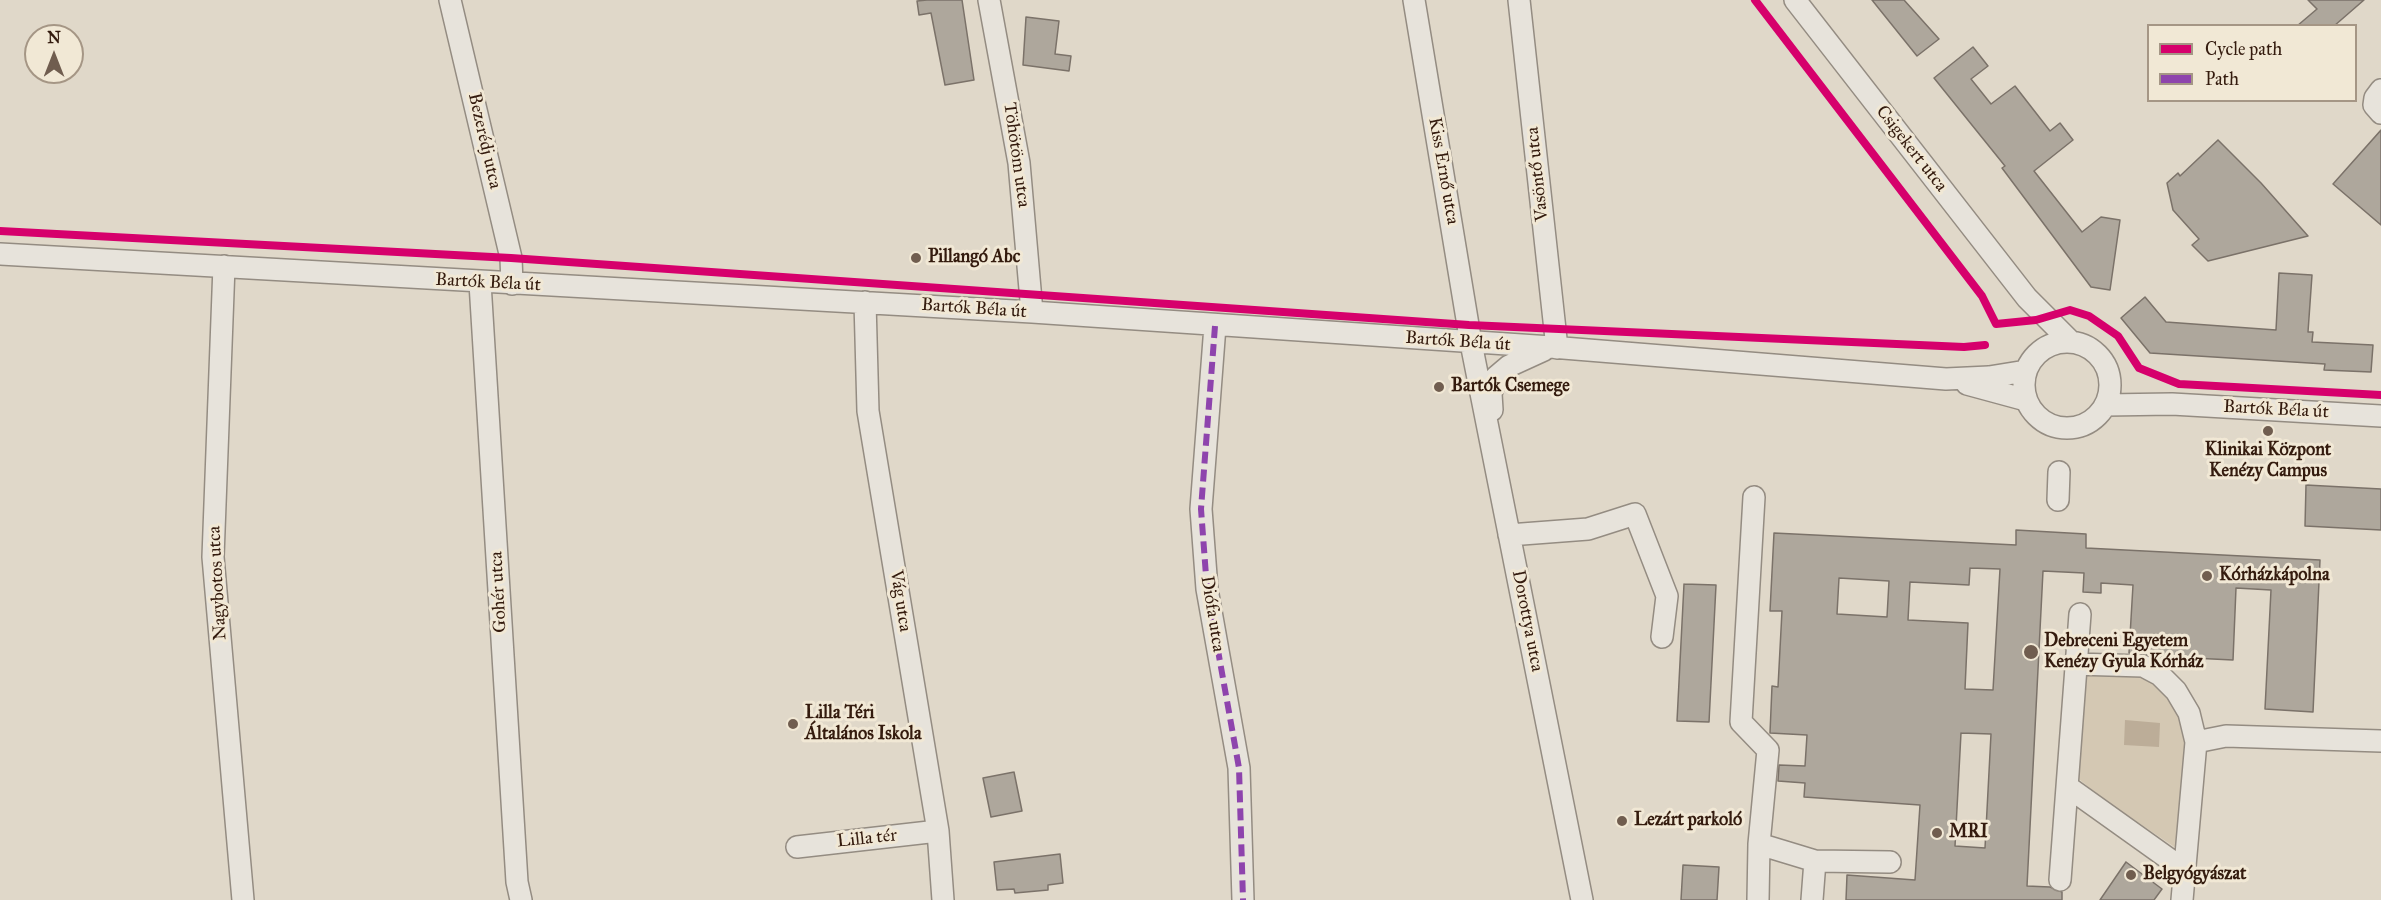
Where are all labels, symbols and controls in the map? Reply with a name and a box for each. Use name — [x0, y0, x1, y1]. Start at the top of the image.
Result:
north arrow — [24, 24, 84, 84]
legend — [2147, 24, 2357, 102]
text: N — [47, 28, 61, 47]
text: Cycle path — [2205, 38, 2282, 60]
text: Path — [2205, 68, 2239, 90]
street label: Bezerédj utca — [462, 91, 506, 191]
street label: Töhötöm utca — [998, 101, 1034, 209]
street label: Csigekert utca — [1871, 102, 1951, 196]
street label: Kiss Ernő utca — [1423, 116, 1463, 226]
street label: Vasöntő utca — [1522, 126, 1554, 222]
place label: Pillangó Abc — [928, 247, 1020, 269]
marker: Pillangó Abc — [909, 251, 923, 265]
street label: Bartók Béla út — [435, 269, 541, 297]
street label: Bartók Béla út — [921, 295, 1027, 323]
street label: Bartók Béla út — [1405, 328, 1511, 356]
place label: Bartók Csemege — [1451, 376, 1570, 398]
marker: Bartók Csemege — [1432, 380, 1446, 394]
street label: Bartók Béla út — [2223, 396, 2329, 424]
marker: Klinikai Központ Kenézy Campus — [2261, 424, 2275, 438]
place label: Klinikai Központ Kenézy Campus — [2205, 440, 2331, 482]
street label: Nagybotos utca — [204, 525, 232, 641]
street label: Gohér utca — [486, 551, 512, 633]
place label: Kórházkápolna — [2219, 565, 2330, 587]
street label: Dorottya utca — [1507, 568, 1547, 674]
street label: Vág utca — [884, 569, 916, 633]
marker: Kórházkápolna — [2200, 569, 2214, 583]
street label: Diófa utca — [1195, 574, 1229, 654]
place label: Debreceni Egyetem Kenézy Gyula Kórház — [2044, 631, 2204, 674]
marker: Debreceni Egyetem Kenézy Gyula Kórház — [2022, 643, 2040, 661]
place label: Lilla Téri Általános Iskola — [805, 703, 922, 746]
marker: Lilla Téri Általános Iskola — [786, 717, 800, 731]
place label: Lezárt parkoló — [1634, 810, 1742, 832]
marker: Lezárt parkoló — [1615, 814, 1629, 828]
place label: MRI — [1949, 822, 1988, 844]
street label: Lilla tér — [836, 825, 898, 853]
marker: MRI — [1930, 826, 1944, 840]
place label: Belgyógyászat — [2143, 864, 2246, 886]
marker: Belgyógyászat — [2124, 868, 2138, 882]

